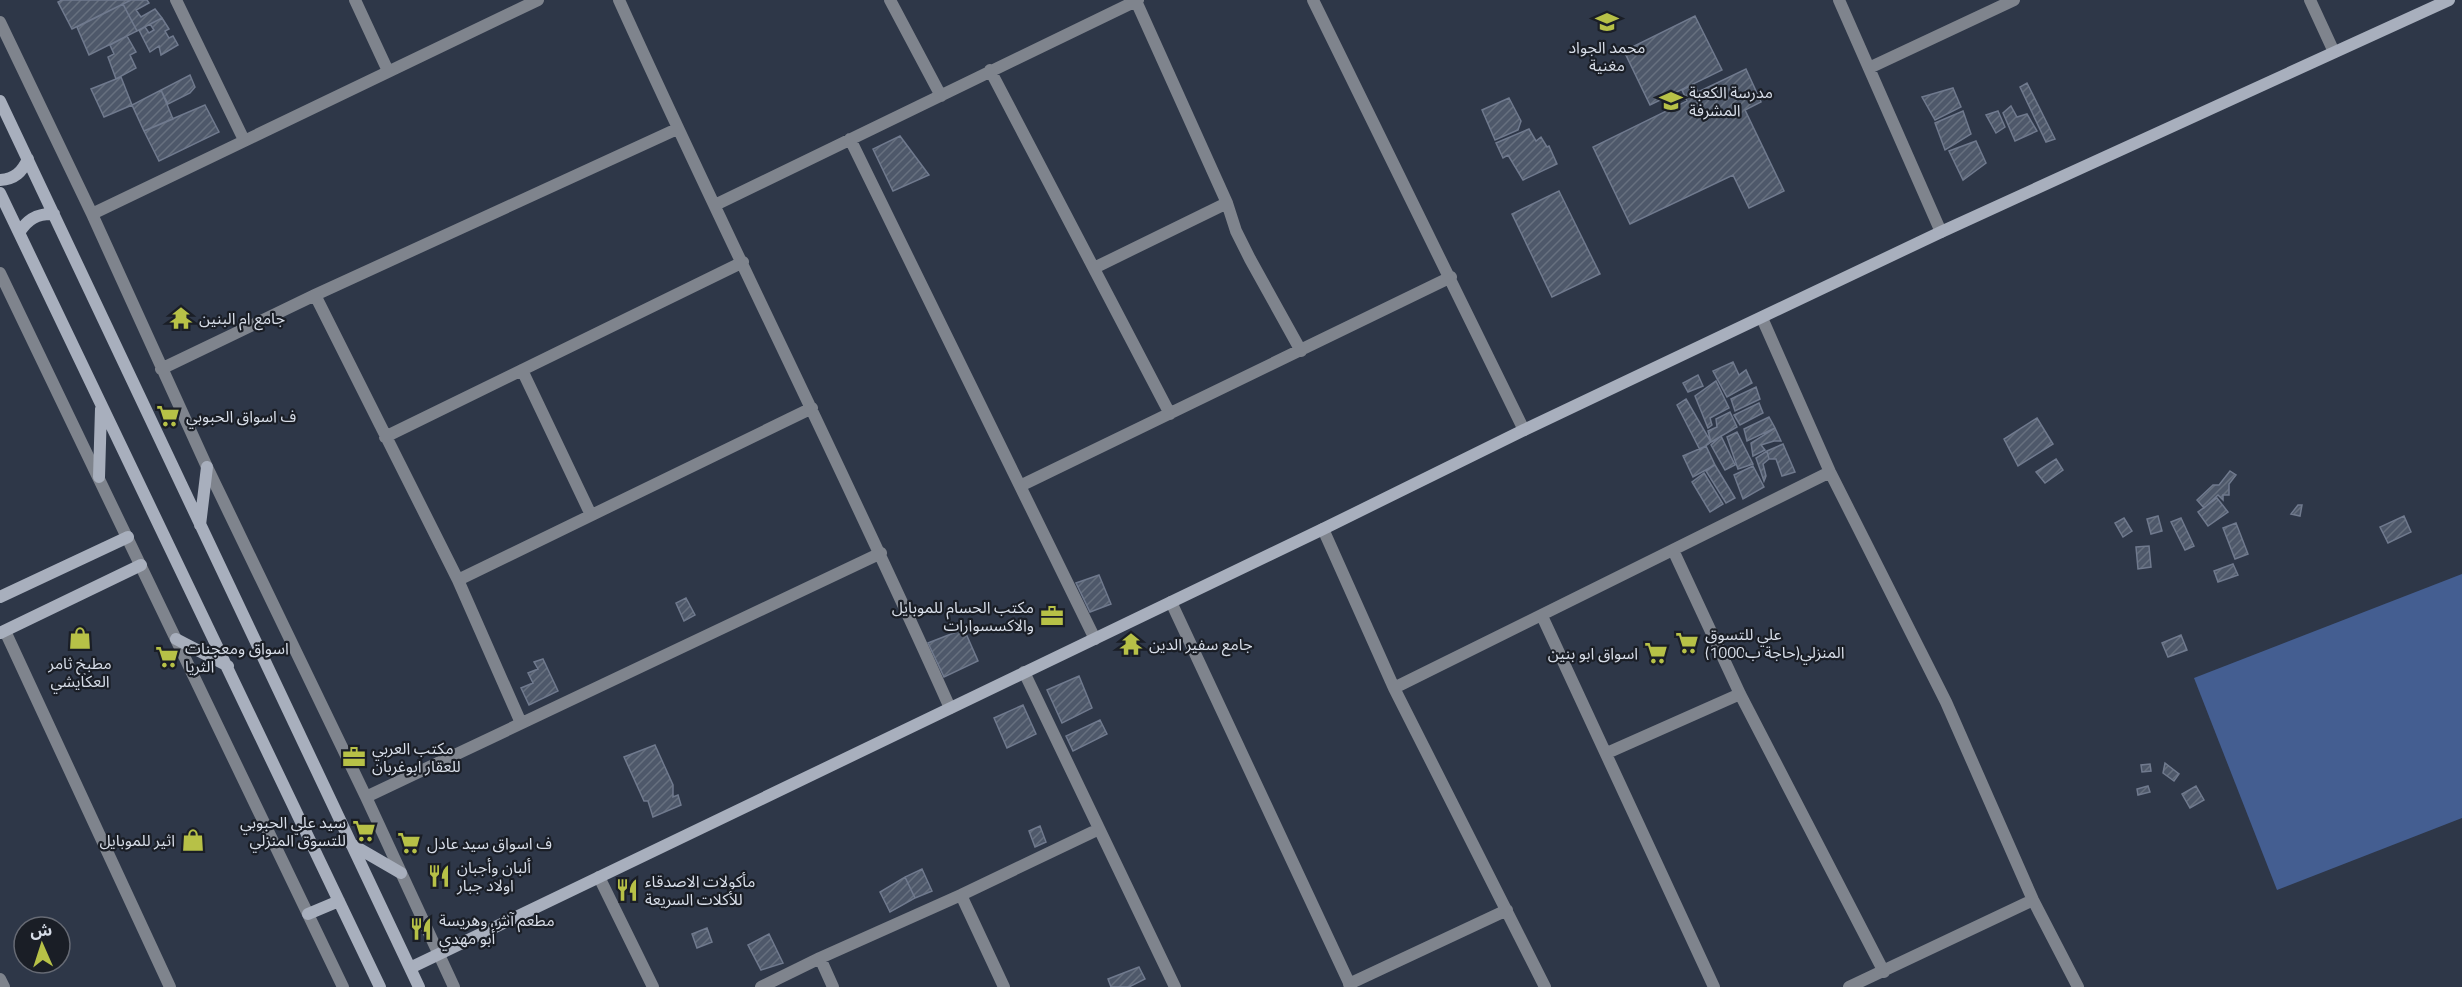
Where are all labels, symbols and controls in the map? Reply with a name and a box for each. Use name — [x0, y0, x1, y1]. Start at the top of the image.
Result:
school or university icon: محمد الجواد مغنية — [1594, 9, 1620, 35]
place label: محمد الجواد مغنية — [1568, 35, 1646, 77]
place label: مدرسة الكعبة المشرفة — [1689, 80, 1773, 122]
school or university icon: مدرسة الكعبة المشرفة — [1658, 88, 1684, 114]
temple icon: جامع ام البنين — [168, 305, 194, 331]
place label: جامع ام البنين — [199, 306, 285, 331]
supermarket icon: ف اسواق الحبوبي — [155, 403, 181, 429]
place label: ف اسواق الحبوبي — [186, 404, 296, 429]
place label: مكتب الحسام للموبايل والاكسسوارات — [892, 595, 1034, 637]
office icon: مكتب الحسام للموبايل والاكسسوارات — [1039, 603, 1065, 629]
place label: علي للتسوق المنزلي(حاجة ب1000) — [1705, 622, 1845, 665]
shop icon: مطبخ ثامر العكايشي — [67, 625, 93, 651]
supermarket icon: علي للتسوق المنزلي(حاجة ب1000) — [1674, 630, 1700, 656]
temple icon: جامع سفير الدين — [1118, 631, 1144, 657]
place label: جامع سفير الدين — [1149, 632, 1253, 657]
place label: اسواق ومعجنات الثريا — [185, 636, 289, 678]
supermarket icon: اسواق ابو بنين — [1643, 640, 1669, 666]
place label: اسواق ابو بنين — [1548, 641, 1638, 665]
supermarket icon: اسواق ومعجنات الثريا — [154, 644, 180, 670]
place label: مطبخ ثامر العكايشي — [47, 651, 112, 694]
place label: مكتب العربي للعقار ابوغربان — [372, 736, 461, 778]
office icon: مكتب العربي للعقار ابوغربان — [341, 744, 367, 770]
place label: سيد علي الحبوبي للتسوق المنزلي — [240, 810, 346, 853]
supermarket icon: سيد علي الحبوبي للتسوق المنزلي — [351, 818, 377, 844]
shop icon: اثير للموبايل — [180, 827, 206, 853]
place label: اثير للموبايل — [99, 828, 175, 852]
supermarket icon: ف اسواق سيد عادل — [396, 830, 422, 856]
place label: ف اسواق سيد عادل — [427, 831, 552, 855]
place label: ألبان وأجبان اولاد جبار — [456, 855, 531, 897]
restaurant icon: ألبان وأجبان اولاد جبار — [426, 863, 452, 889]
place label: مأكولات الاصدقاء للأكلات السريعة — [645, 869, 755, 911]
restaurant icon: مأكولات الاصدقاء للأكلات السريعة — [614, 877, 640, 903]
place label: مطعم آش وهريسة أبو مهدي — [439, 908, 555, 951]
north arrow — [12, 915, 72, 975]
restaurant icon: مطعم آش وهريسة أبو مهدي — [408, 916, 434, 942]
text: ش — [30, 917, 53, 943]

